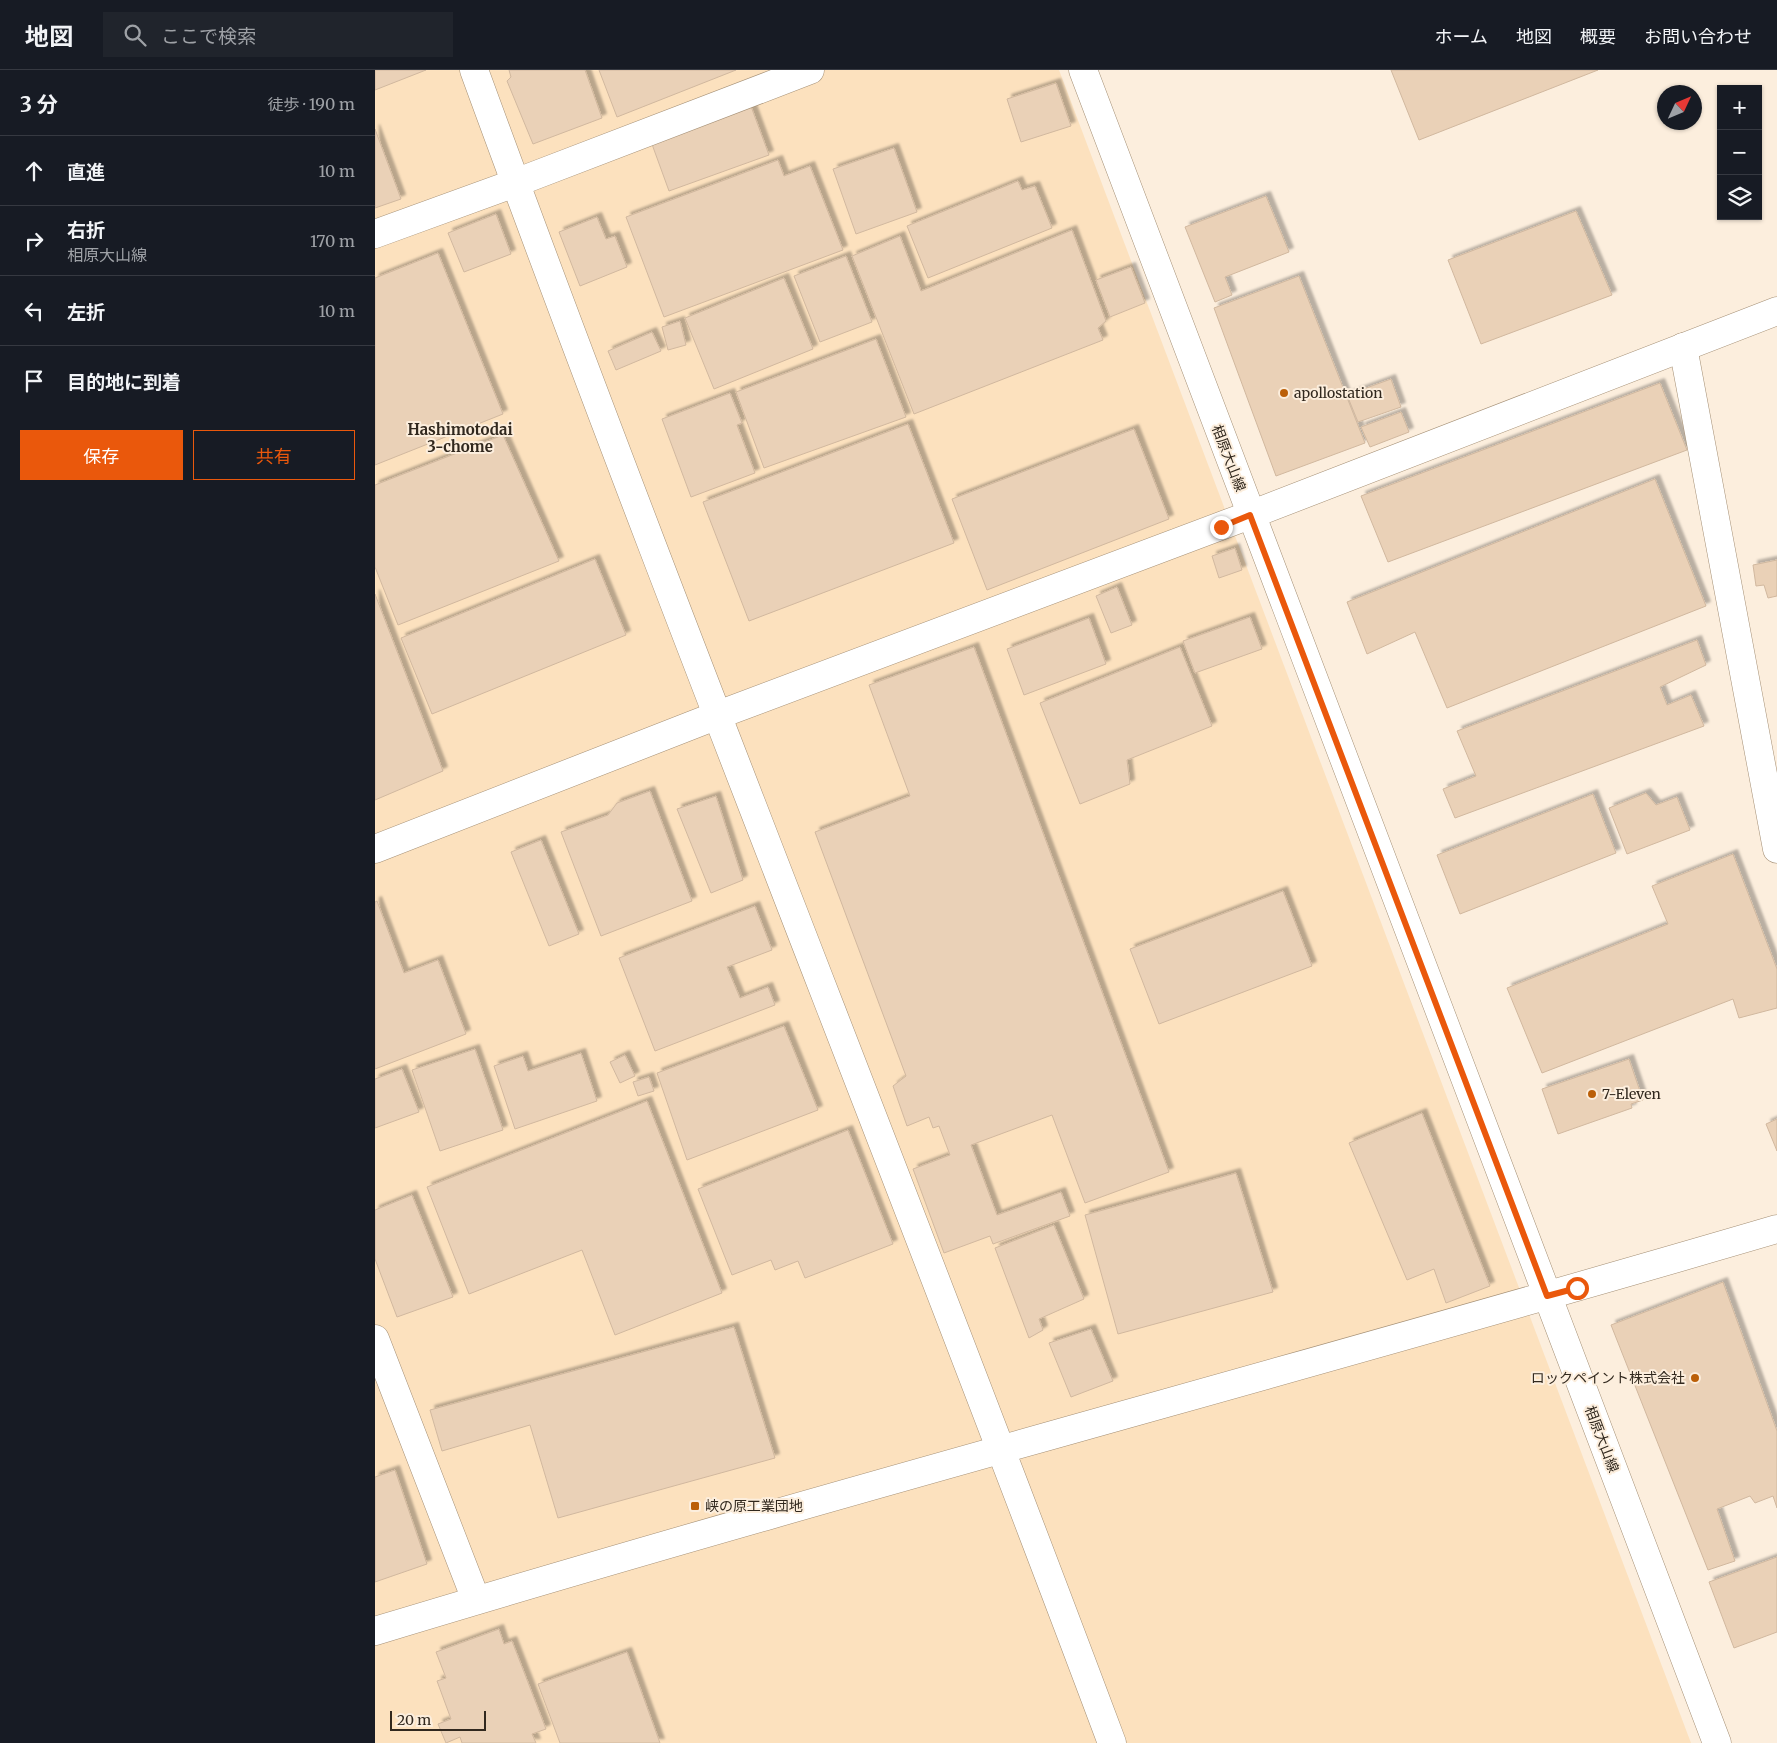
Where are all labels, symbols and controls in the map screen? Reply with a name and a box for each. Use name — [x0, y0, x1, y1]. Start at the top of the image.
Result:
search box — [103, 12, 453, 57]
text: 地図 — [25, 21, 73, 52]
icon: search — [121, 21, 149, 49]
text: ここで検索 — [161, 24, 256, 48]
text: ホーム — [1435, 25, 1488, 48]
text: 地図 — [1516, 25, 1552, 48]
text: 概要 — [1580, 25, 1616, 48]
text: お問い合わせ — [1644, 25, 1752, 48]
north arrow — [1657, 85, 1702, 130]
map controls — [1717, 85, 1762, 220]
button: + — [1717, 85, 1762, 130]
text: 3 分 — [20, 91, 58, 118]
text: 徒歩 · 190 m — [267, 94, 355, 114]
button: − — [1717, 130, 1762, 175]
icon: ahead — [20, 157, 48, 185]
text: 直進 — [67, 160, 105, 184]
text: 10 m — [318, 161, 355, 181]
button: layers — [1717, 175, 1762, 220]
text: 右折 — [67, 218, 105, 242]
icon: right — [20, 227, 48, 255]
text: 170 m — [310, 231, 355, 251]
text: 相原大山線 — [67, 245, 147, 265]
icon: left — [20, 297, 48, 325]
text: 左折 — [67, 300, 105, 324]
text: 10 m — [318, 301, 355, 321]
icon: arrive — [20, 367, 48, 395]
text: 目的地に到着 — [67, 370, 181, 394]
place label: apollostation — [1294, 384, 1382, 402]
marker: apollostation — [1278, 387, 1290, 399]
district label: Hashimotodai 3-chome — [407, 420, 513, 456]
street label: 相原大山線 — [1208, 422, 1250, 494]
button: 保存 — [20, 430, 183, 480]
button: 共有 — [193, 430, 355, 480]
route end — [1210, 516, 1233, 539]
place label: 7-Eleven — [1602, 1085, 1661, 1103]
marker: 7-Eleven — [1586, 1088, 1598, 1100]
route start — [1566, 1277, 1589, 1300]
place label: ロックペイント株式会社 — [1531, 1369, 1685, 1387]
marker: ロックペイント株式会社 — [1689, 1372, 1701, 1384]
street label: 相原大山線 — [1581, 1403, 1623, 1475]
place label: 峡の原工業団地 — [705, 1497, 803, 1515]
marker: 峡の原工業団地 — [689, 1500, 701, 1512]
scale bar — [390, 1708, 486, 1731]
text: 20 m — [397, 1711, 431, 1729]

